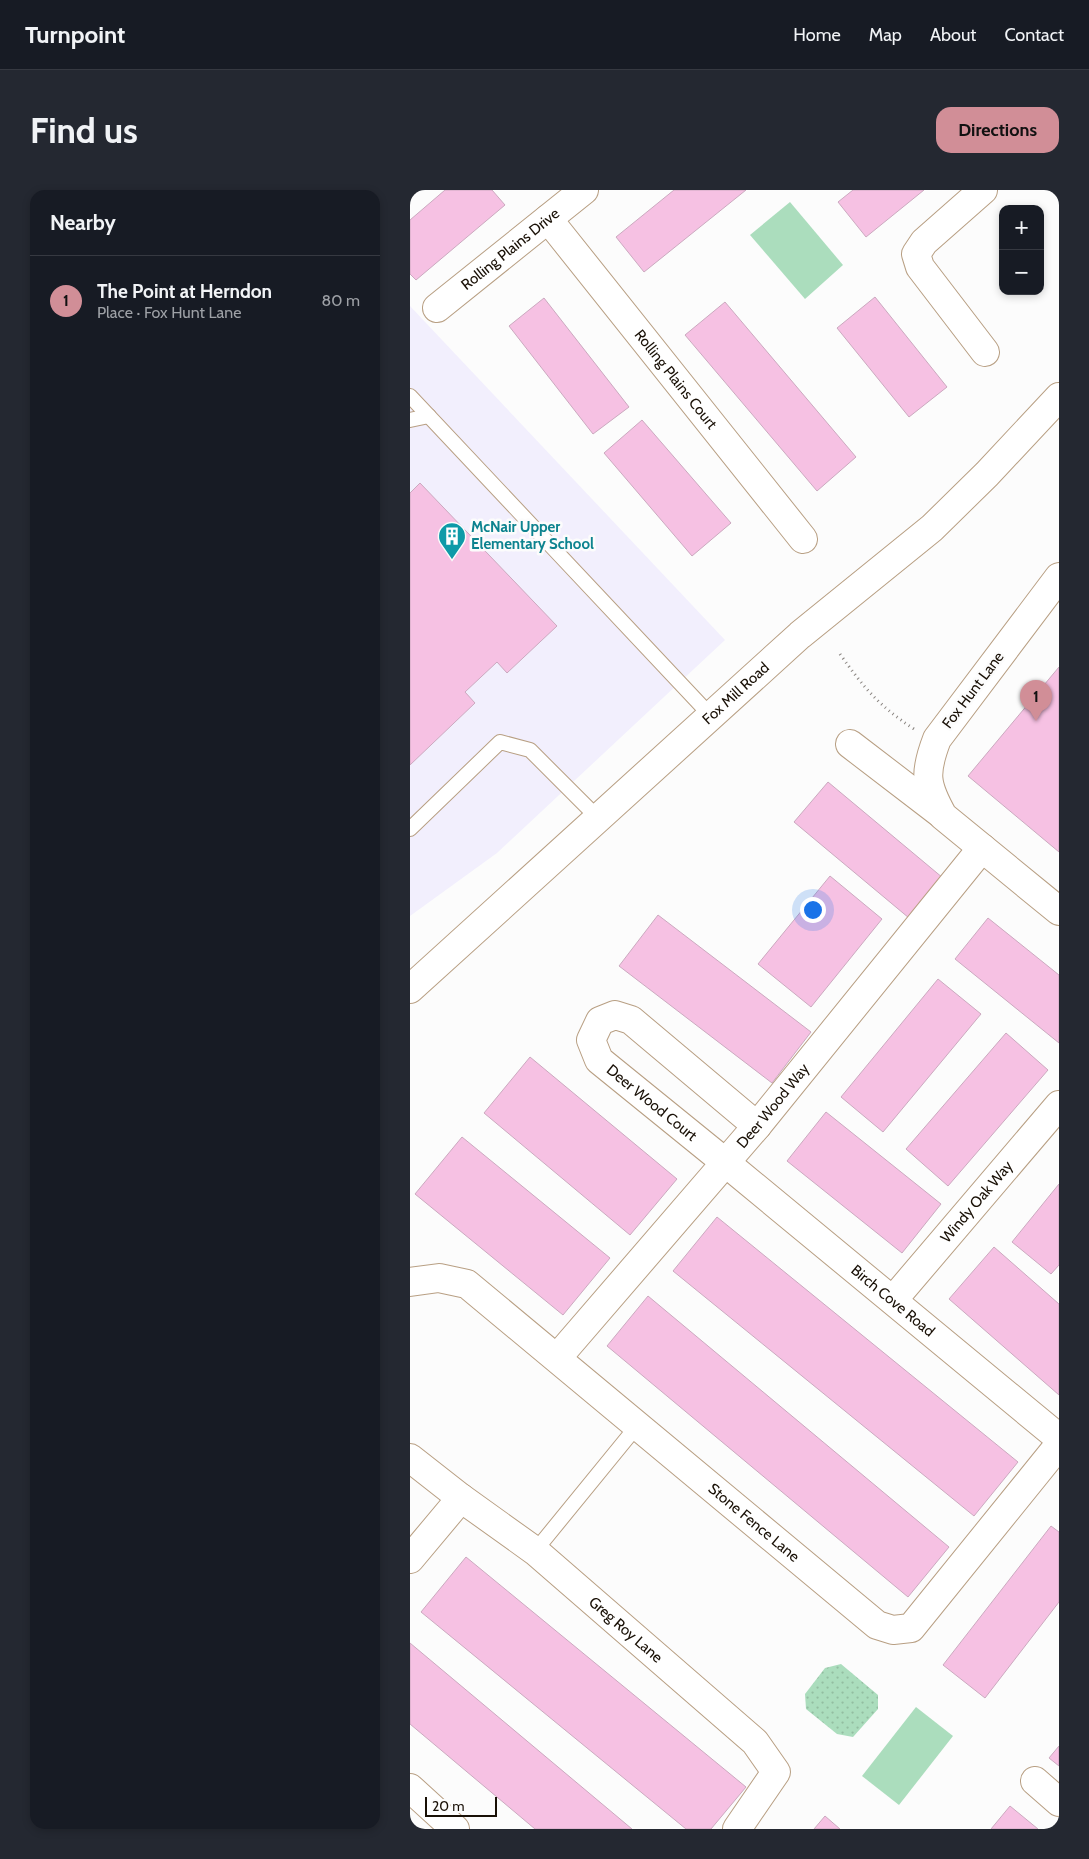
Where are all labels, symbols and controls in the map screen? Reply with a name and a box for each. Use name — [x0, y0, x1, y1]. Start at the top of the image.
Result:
text: Turnpoint — [25, 20, 125, 49]
text: Home — [793, 24, 841, 46]
text: Map — [869, 24, 902, 46]
text: About — [930, 24, 976, 46]
text: Contact — [1004, 24, 1064, 46]
button: Directions — [936, 107, 1059, 153]
text: Find us — [30, 109, 138, 152]
street label: Rolling Plains Drive — [458, 204, 563, 294]
map controls — [999, 205, 1044, 295]
button: + — [999, 205, 1044, 250]
text: Nearby — [50, 210, 116, 235]
button: − — [999, 250, 1044, 295]
text: The Point at Herndon — [97, 280, 272, 303]
text: 1 — [63, 291, 69, 310]
text: 80 m — [322, 291, 360, 310]
text: Place · Fox Hunt Lane — [97, 303, 241, 322]
street label: Rolling Plains Court — [631, 326, 721, 433]
place label: McNair Upper Elementary School — [471, 518, 594, 553]
building icon: McNair Upper Elementary School — [437, 521, 467, 560]
street label: Fox Hunt Lane — [938, 648, 1008, 732]
street label: Fox Mill Road — [699, 658, 773, 728]
pin: 1 — [1020, 680, 1052, 721]
your location — [800, 897, 826, 923]
street label: Deer Wood Way — [733, 1060, 813, 1152]
street label: Deer Wood Court — [603, 1061, 701, 1145]
street label: Windy Oak Way — [937, 1157, 1017, 1246]
street label: Birch Cove Road — [847, 1261, 938, 1340]
street label: Stone Fence Lane — [705, 1479, 803, 1566]
street label: Greg Roy Lane — [585, 1593, 666, 1667]
scale bar — [425, 1794, 498, 1817]
text: 20 m — [432, 1797, 465, 1815]

